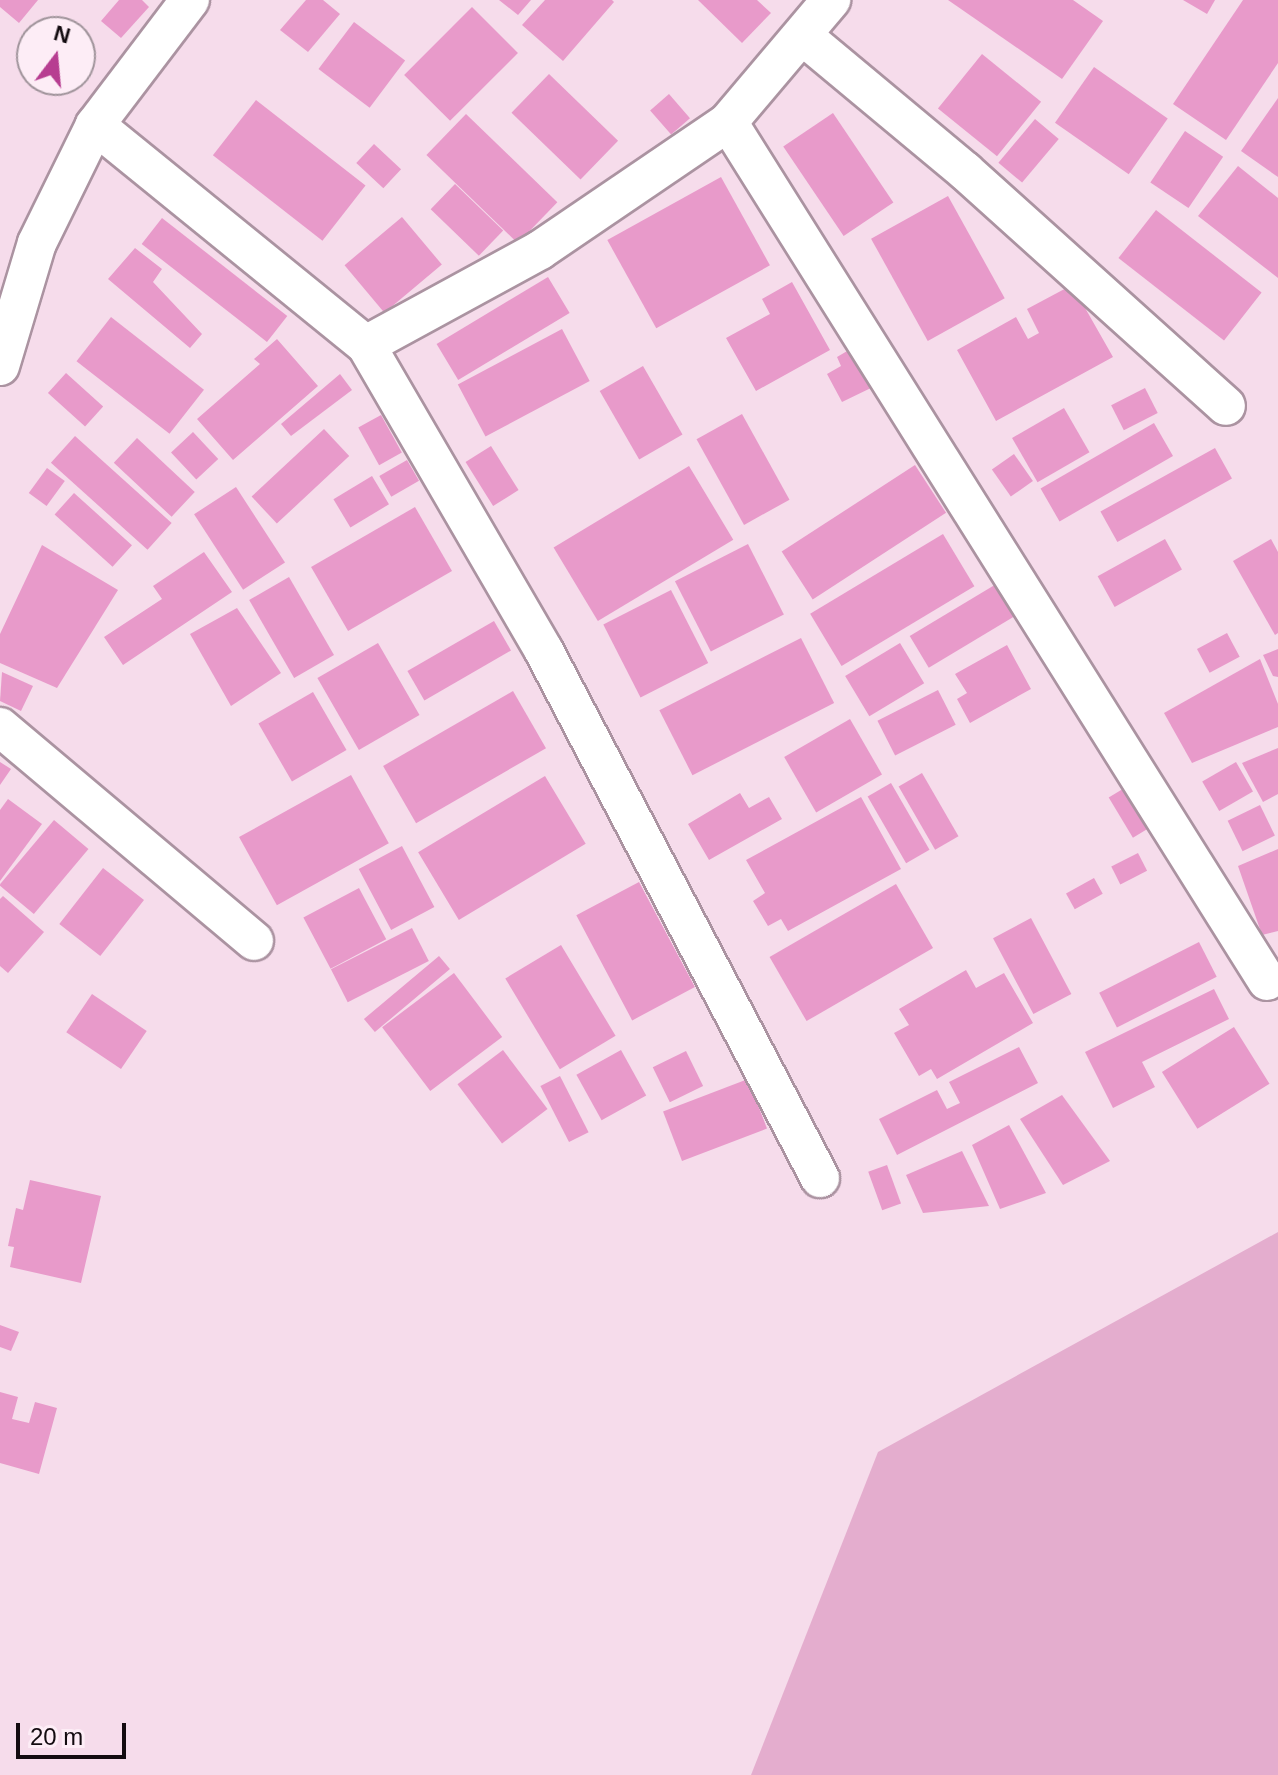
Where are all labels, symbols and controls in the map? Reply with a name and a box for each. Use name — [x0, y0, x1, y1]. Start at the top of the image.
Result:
north arrow — [16, 16, 96, 96]
text: N — [51, 20, 73, 49]
scale bar — [20, 1707, 130, 1757]
text: 20 m — [30, 1723, 83, 1750]

